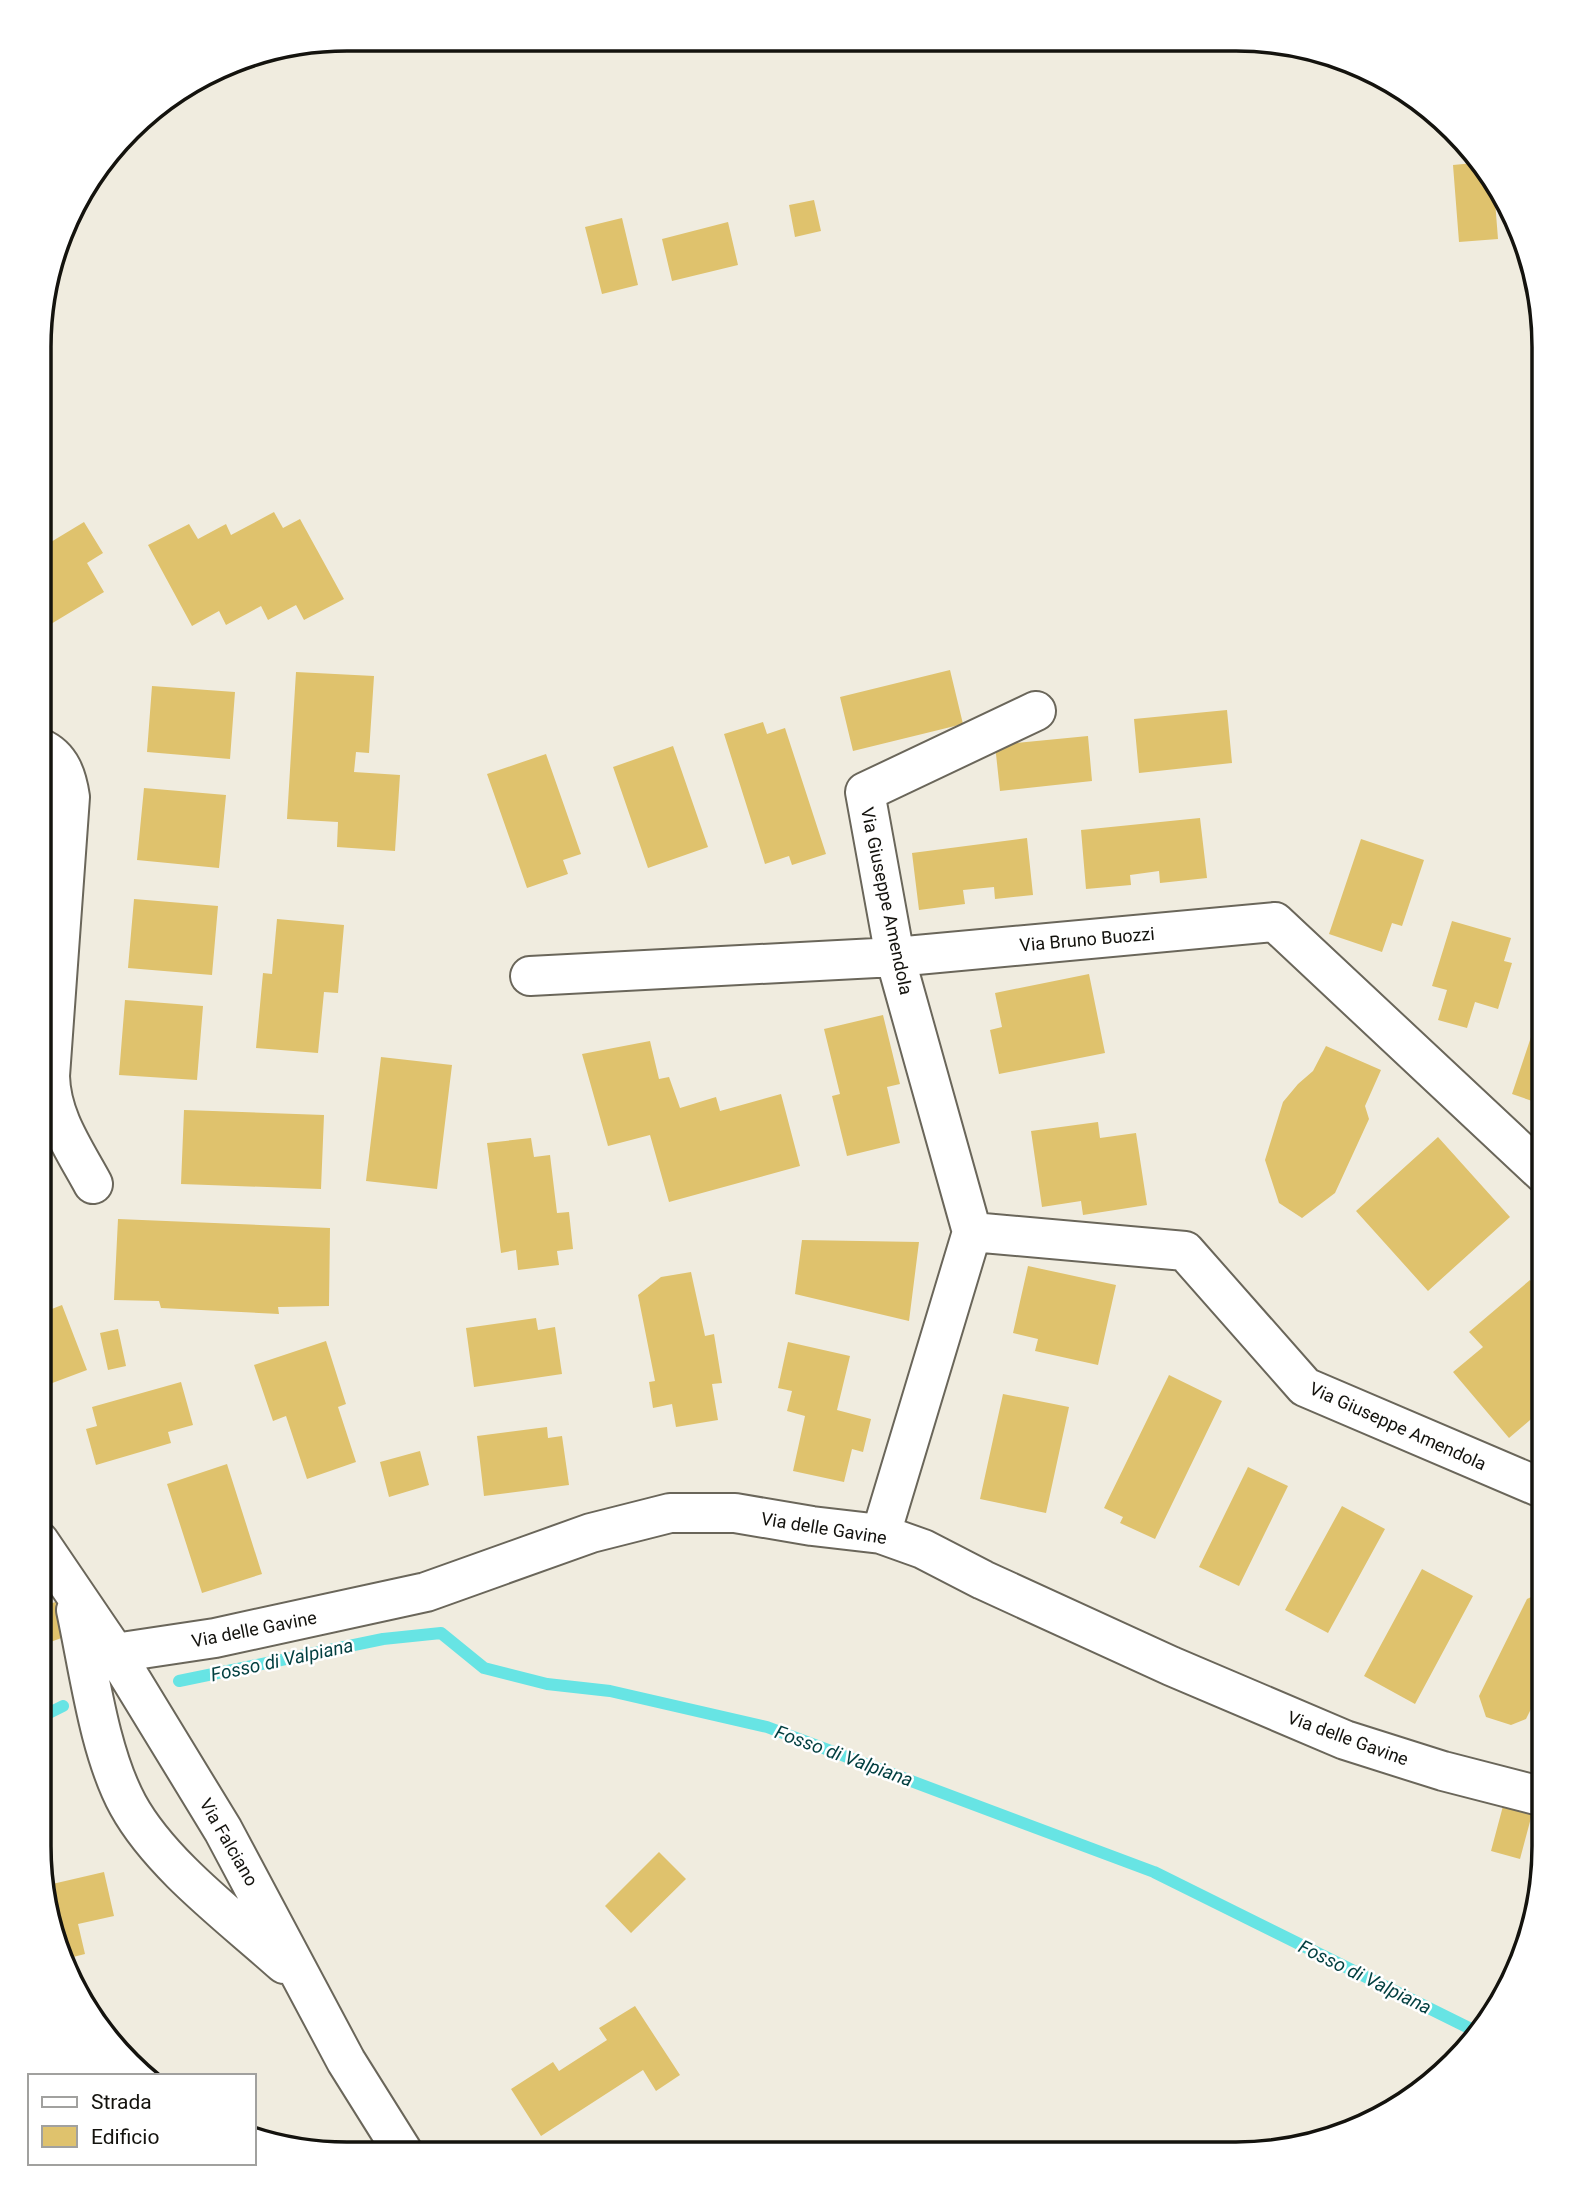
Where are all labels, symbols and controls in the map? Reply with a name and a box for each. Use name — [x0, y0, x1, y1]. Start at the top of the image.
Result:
street label: Via Giuseppe Amendola — [857, 805, 917, 997]
street label: Via Bruno Buozzi — [1019, 923, 1155, 955]
street label: Via Giuseppe Amendola — [1306, 1378, 1490, 1474]
street label: Via delle Gavine — [760, 1508, 888, 1548]
street label: Via delle Gavine — [190, 1607, 318, 1651]
water label: Fosso di Valpiana — [209, 1634, 355, 1686]
street label: Via delle Gavine — [1285, 1706, 1411, 1770]
water label: Fosso di Valpiana — [772, 1720, 916, 1792]
street label: Via Falciano — [195, 1794, 263, 1890]
water label: Fosso di Valpiana — [1295, 1935, 1435, 2019]
legend — [28, 2074, 256, 2165]
text: Strada — [91, 2090, 152, 2114]
text: Edificio — [91, 2125, 159, 2149]

